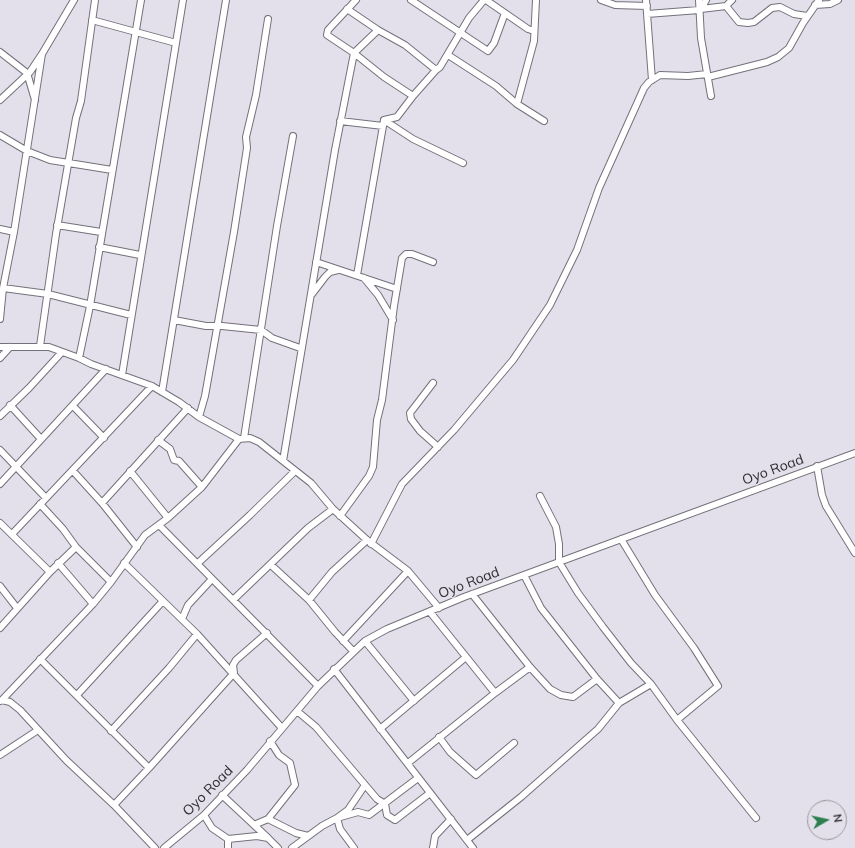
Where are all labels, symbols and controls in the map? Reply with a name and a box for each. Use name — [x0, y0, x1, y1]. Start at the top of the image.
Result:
street label: Oyo Road — [740, 451, 806, 489]
street label: Oyo Road — [436, 564, 502, 602]
street label: Oyo Road — [179, 762, 237, 820]
north arrow — [807, 800, 847, 840]
text: N — [830, 813, 845, 823]

